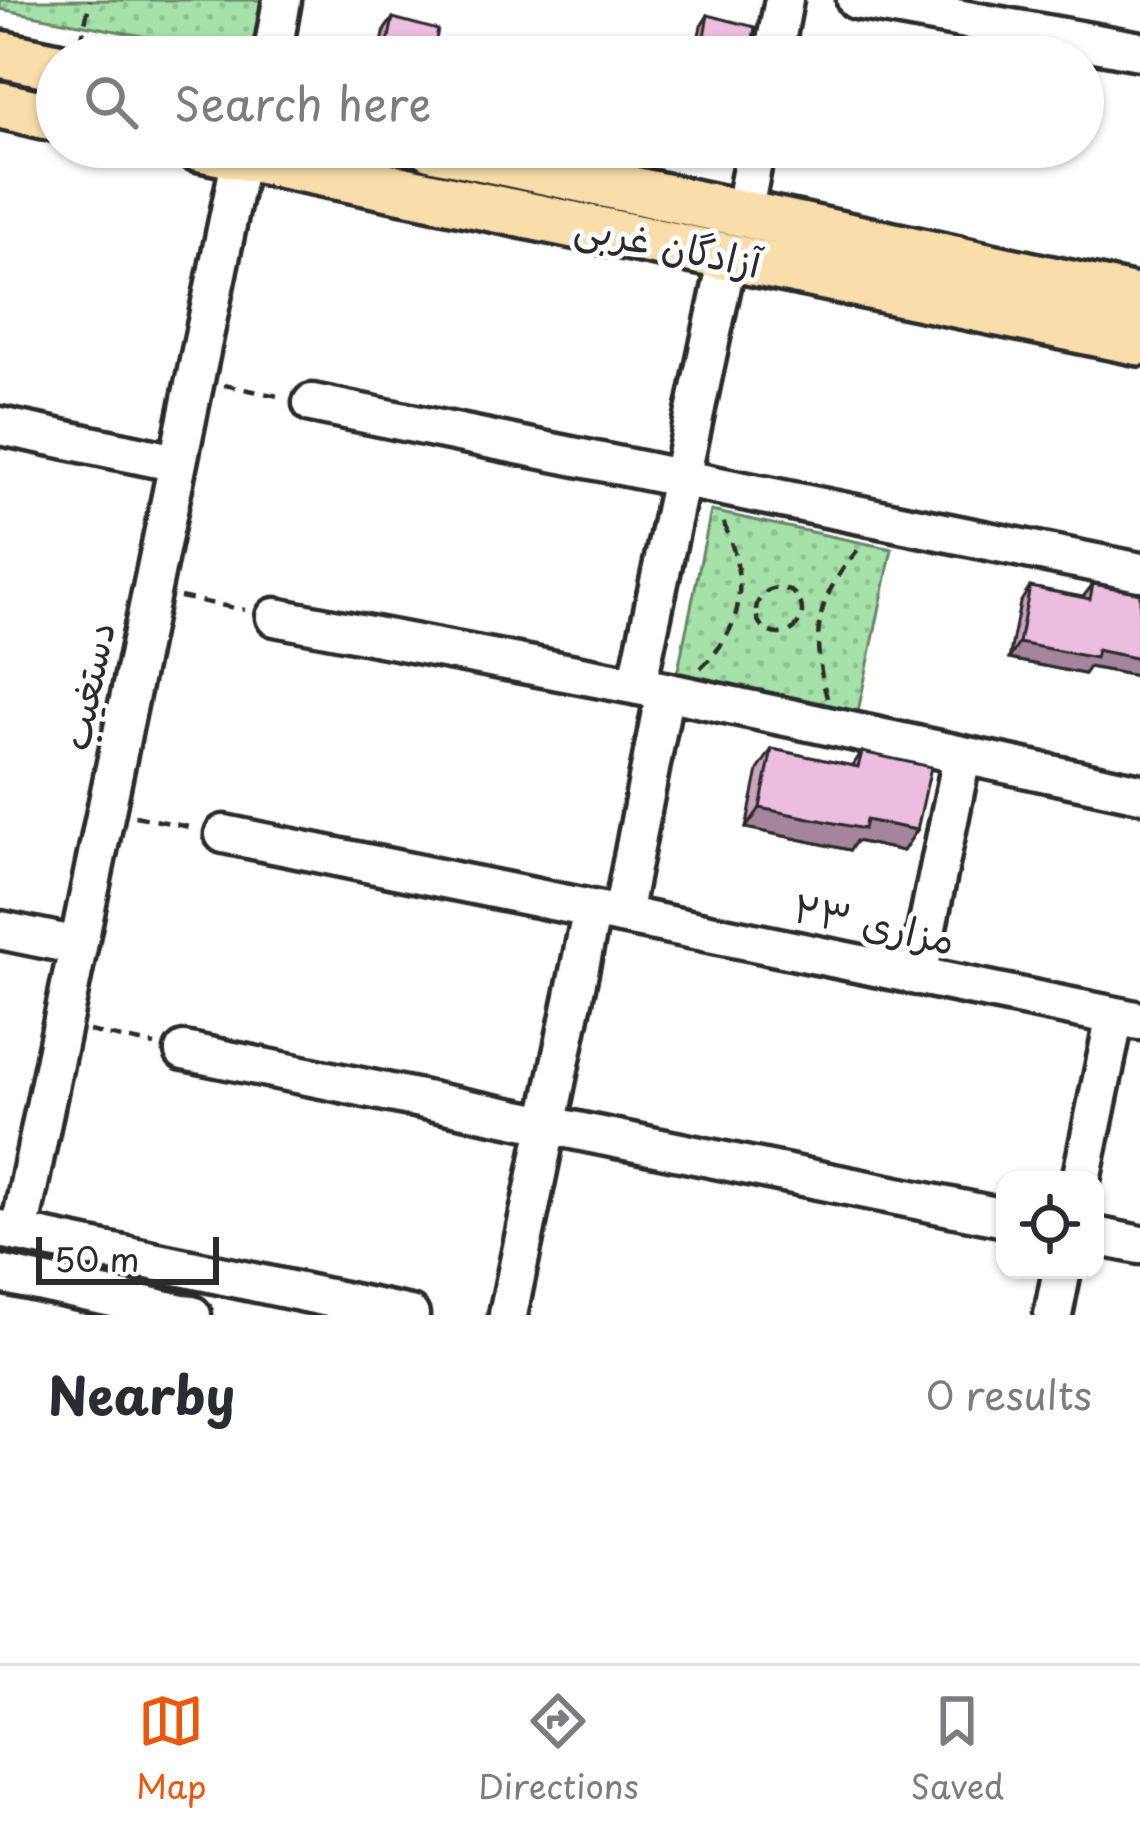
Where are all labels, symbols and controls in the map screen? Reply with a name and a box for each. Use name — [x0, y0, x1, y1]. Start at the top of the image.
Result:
search box — [36, 36, 1104, 168]
text: Search here — [174, 68, 431, 136]
icon: search — [78, 69, 144, 135]
street label: آزادگان غربی — [570, 194, 768, 291]
street label: دستغیب — [43, 616, 128, 755]
street label: مزاری ۲۳ — [788, 876, 961, 967]
map controls — [996, 1171, 1104, 1279]
button: locate — [996, 1171, 1104, 1279]
scale bar — [36, 1231, 219, 1284]
text: 50 m — [54, 1233, 140, 1283]
text: Nearby — [48, 1355, 235, 1432]
text: 0 results — [926, 1364, 1092, 1423]
tab: Map — [136, 1688, 206, 1810]
tab: Directions — [478, 1688, 639, 1810]
tab: Saved — [910, 1688, 1004, 1810]

